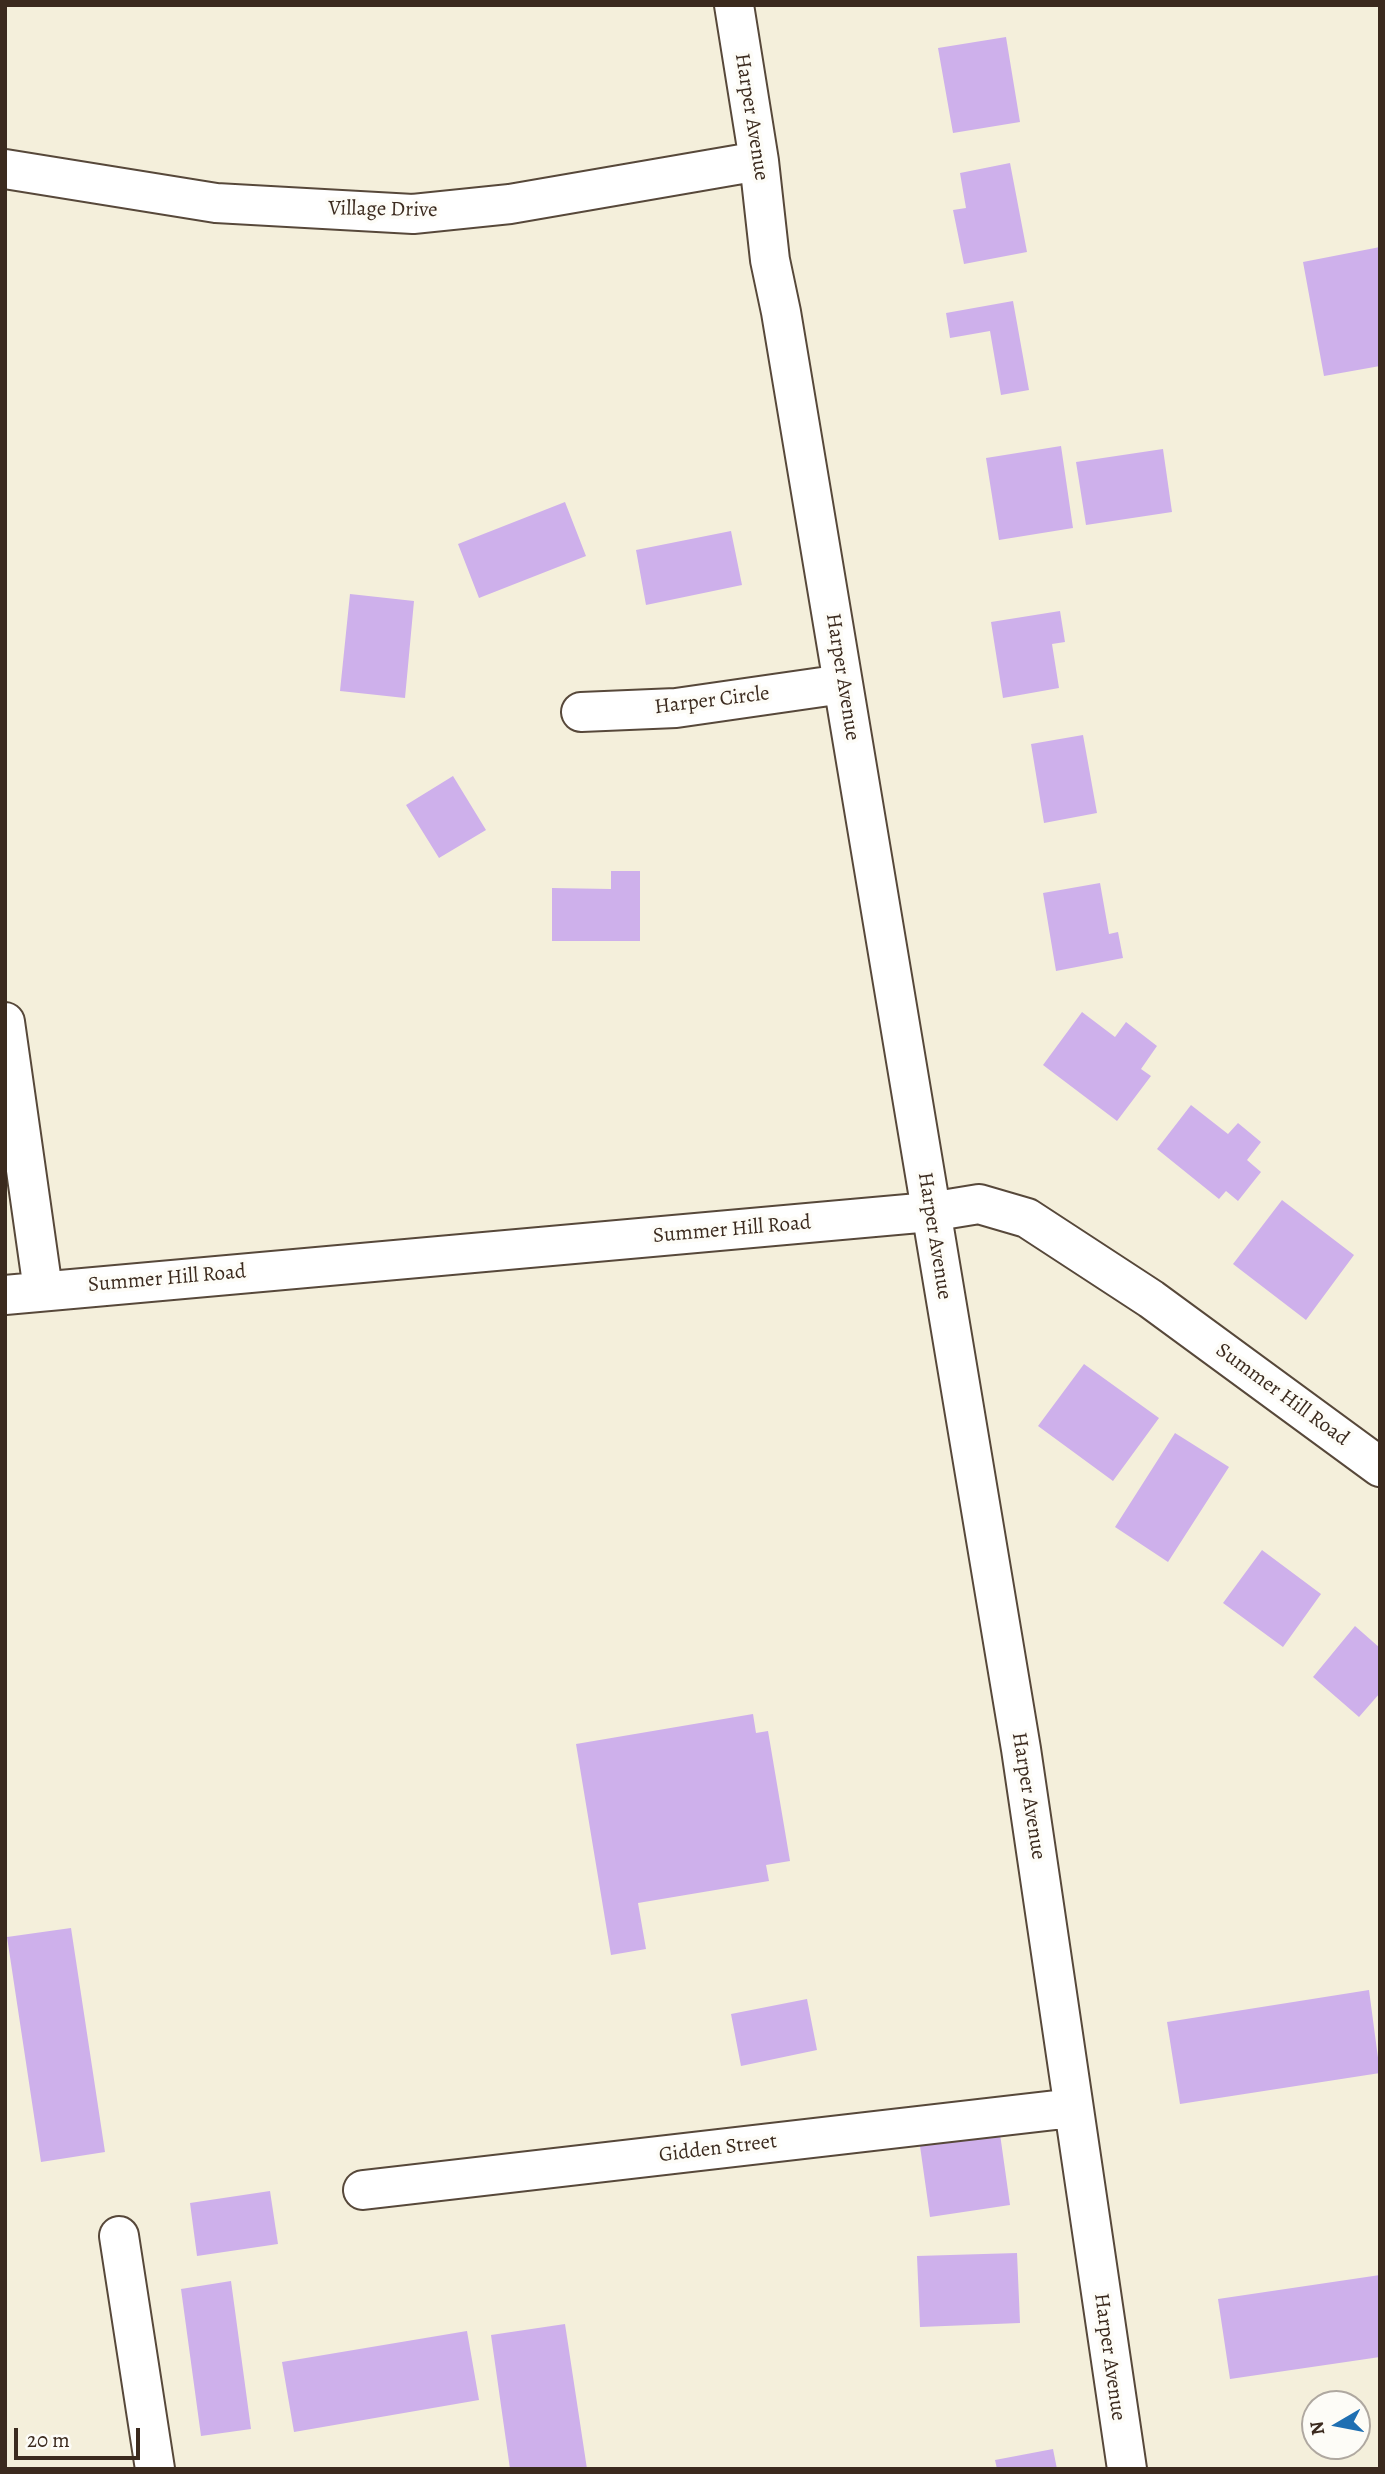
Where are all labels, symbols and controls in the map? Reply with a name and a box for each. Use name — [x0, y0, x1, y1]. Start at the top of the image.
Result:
street label: Harper Avenue — [729, 52, 773, 182]
street label: Village Drive — [328, 196, 438, 224]
street label: Harper Avenue — [820, 612, 864, 742]
street label: Harper Circle — [653, 681, 771, 721]
street label: Harper Avenue — [912, 1171, 956, 1301]
street label: Summer Hill Road — [652, 1211, 812, 1249]
street label: Summer Hill Road — [87, 1260, 247, 1298]
street label: Summer Hill Road — [1210, 1338, 1354, 1452]
street label: Harper Avenue — [1006, 1731, 1050, 1861]
street label: Gidden Street — [658, 2129, 778, 2169]
street label: Harper Avenue — [1088, 2292, 1130, 2422]
north arrow — [1301, 2390, 1371, 2460]
scale bar — [18, 2414, 144, 2458]
text: N — [1303, 2419, 1331, 2437]
text: 20 m — [27, 2426, 70, 2454]

